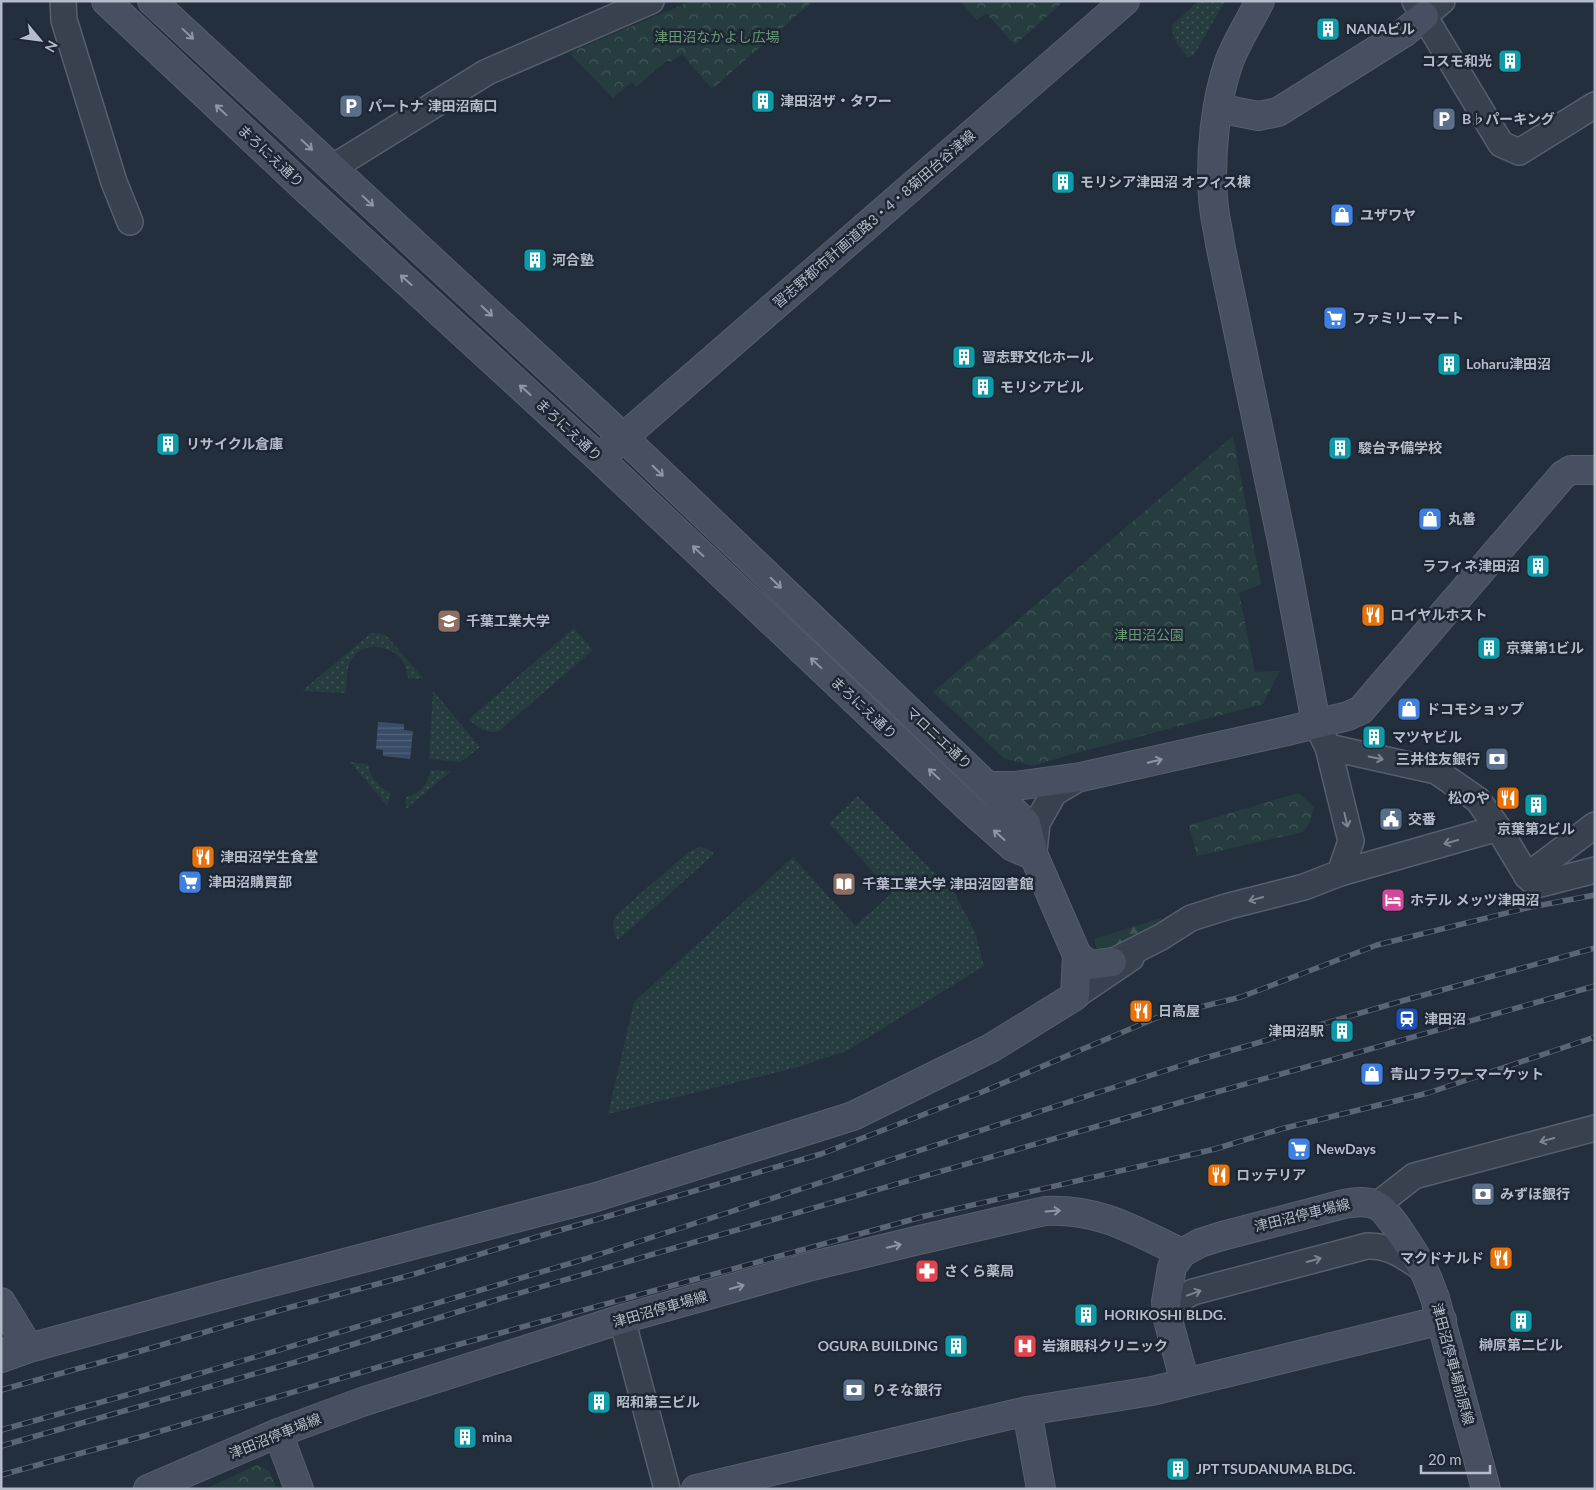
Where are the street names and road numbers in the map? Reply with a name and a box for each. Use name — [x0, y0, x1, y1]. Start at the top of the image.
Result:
street label: まろにえ通り — [235, 121, 308, 190]
street label: 習志野都市計画道路3・4・8菊田台谷津線 — [769, 126, 978, 311]
street label: まろにえ通り — [533, 395, 606, 464]
street label: まろにえ通り — [828, 673, 901, 742]
street label: マロニエ通り — [903, 703, 976, 772]
street label: 津田沼停車場線 — [1252, 1194, 1351, 1235]
street label: 津田沼停車場線 — [610, 1287, 709, 1330]
street label: 津田沼停車場前原線 — [1429, 1301, 1478, 1427]
street label: 津田沼停車場線 — [226, 1409, 323, 1462]

